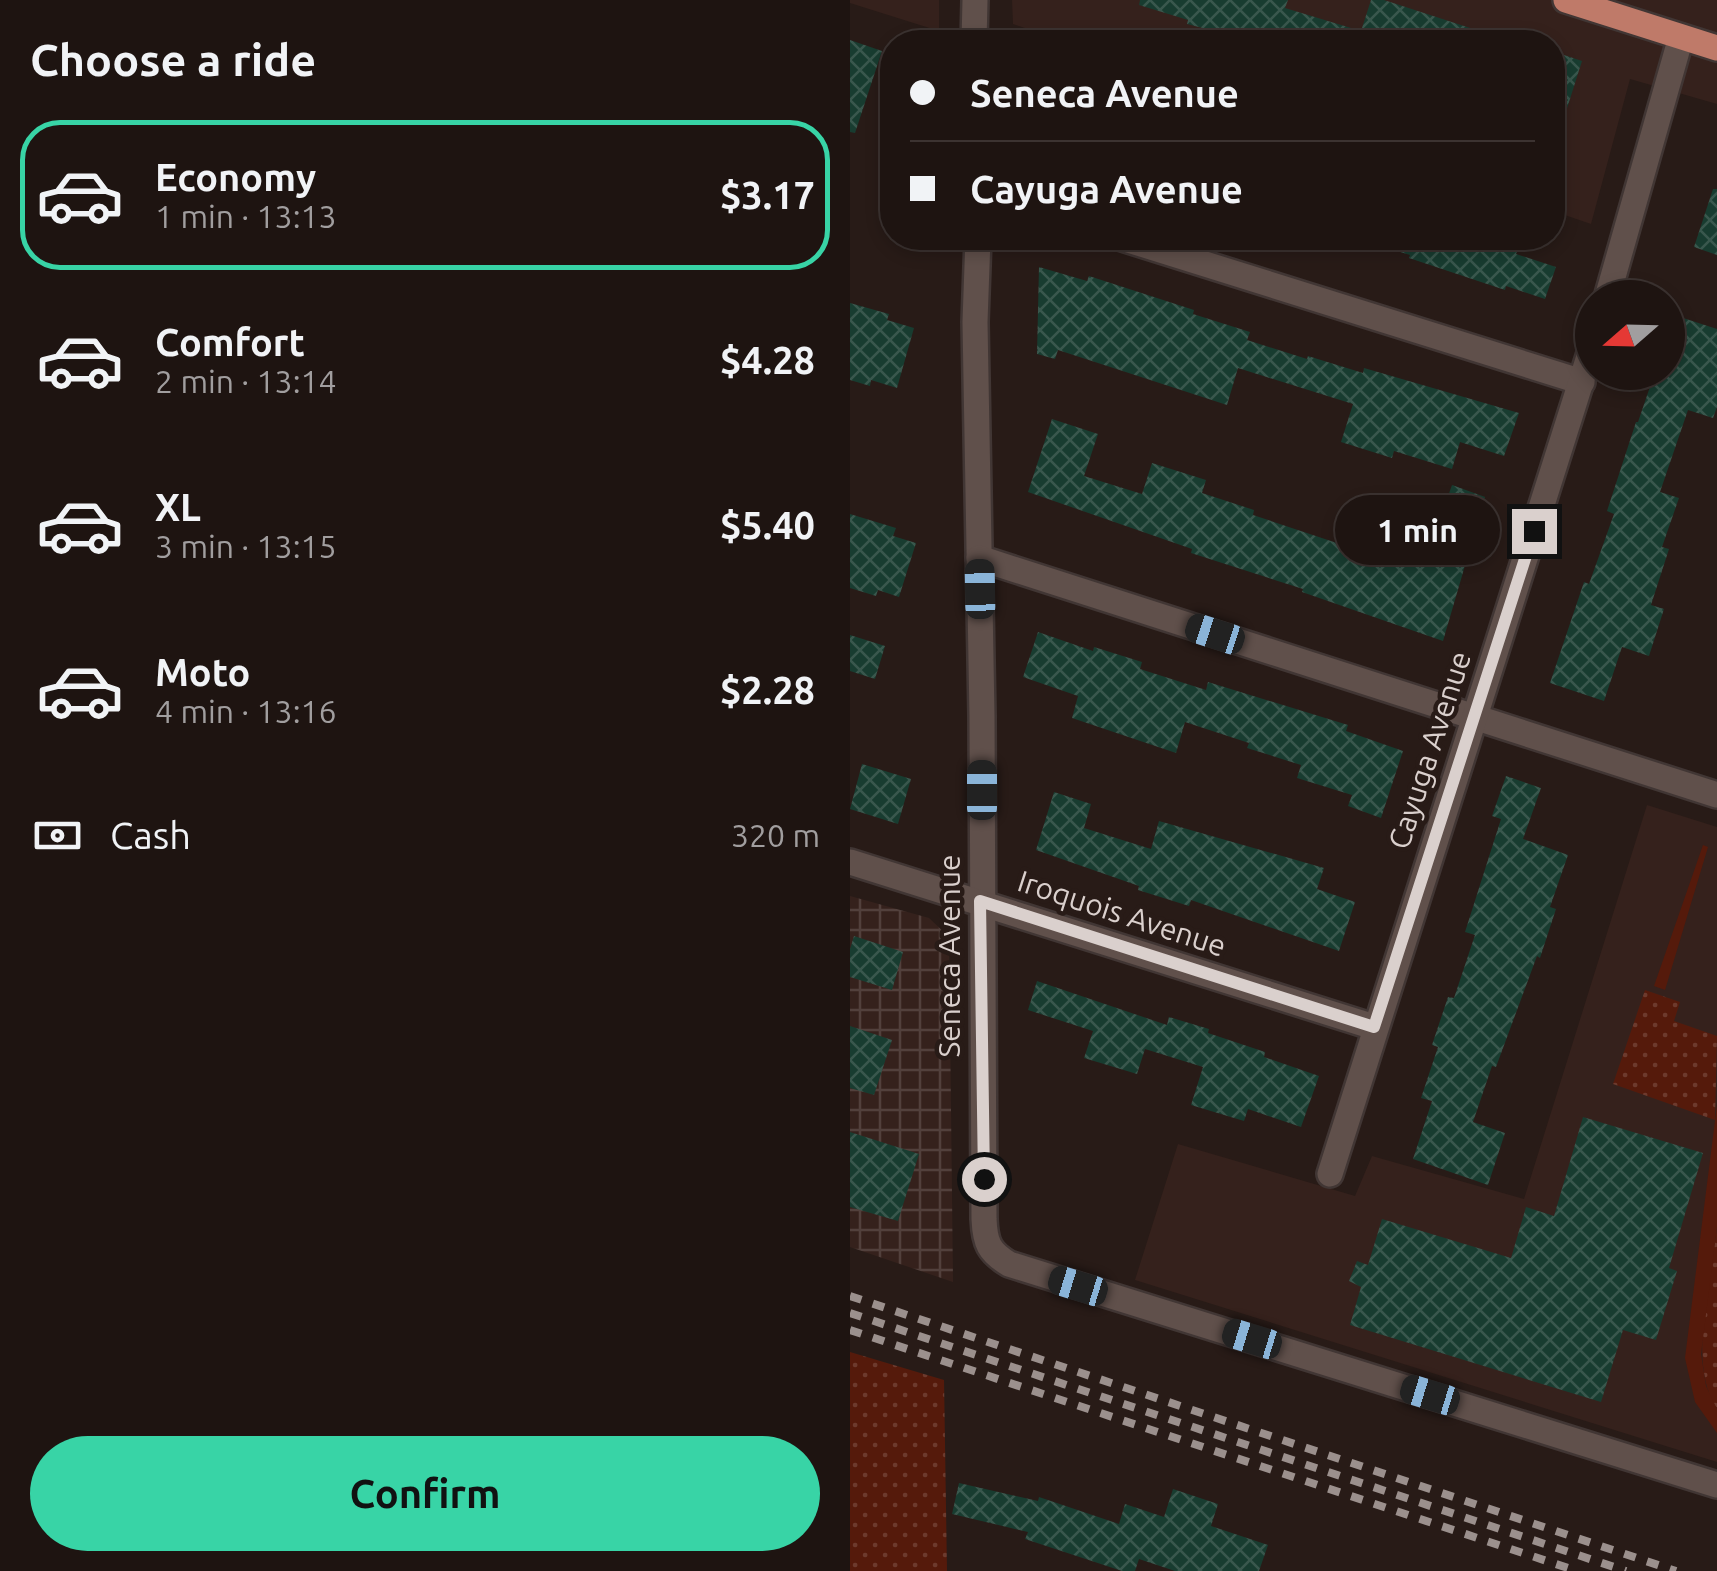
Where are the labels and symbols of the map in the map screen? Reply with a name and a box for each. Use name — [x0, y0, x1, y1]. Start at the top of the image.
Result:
north arrow — [1575, 280, 1685, 390]
callout: 1 min — [1334, 496, 1499, 566]
route end — [1512, 509, 1557, 554]
car — [964, 559, 996, 619]
car — [1182, 610, 1248, 658]
street label: Cayuga Avenue — [1381, 647, 1477, 853]
car — [967, 760, 997, 820]
street label: Seneca Avenue — [932, 854, 966, 1058]
street label: Iroquois Avenue — [1014, 863, 1230, 963]
route start — [962, 1157, 1007, 1202]
car — [1045, 1263, 1111, 1309]
car — [1219, 1316, 1285, 1362]
car — [1397, 1372, 1463, 1418]

